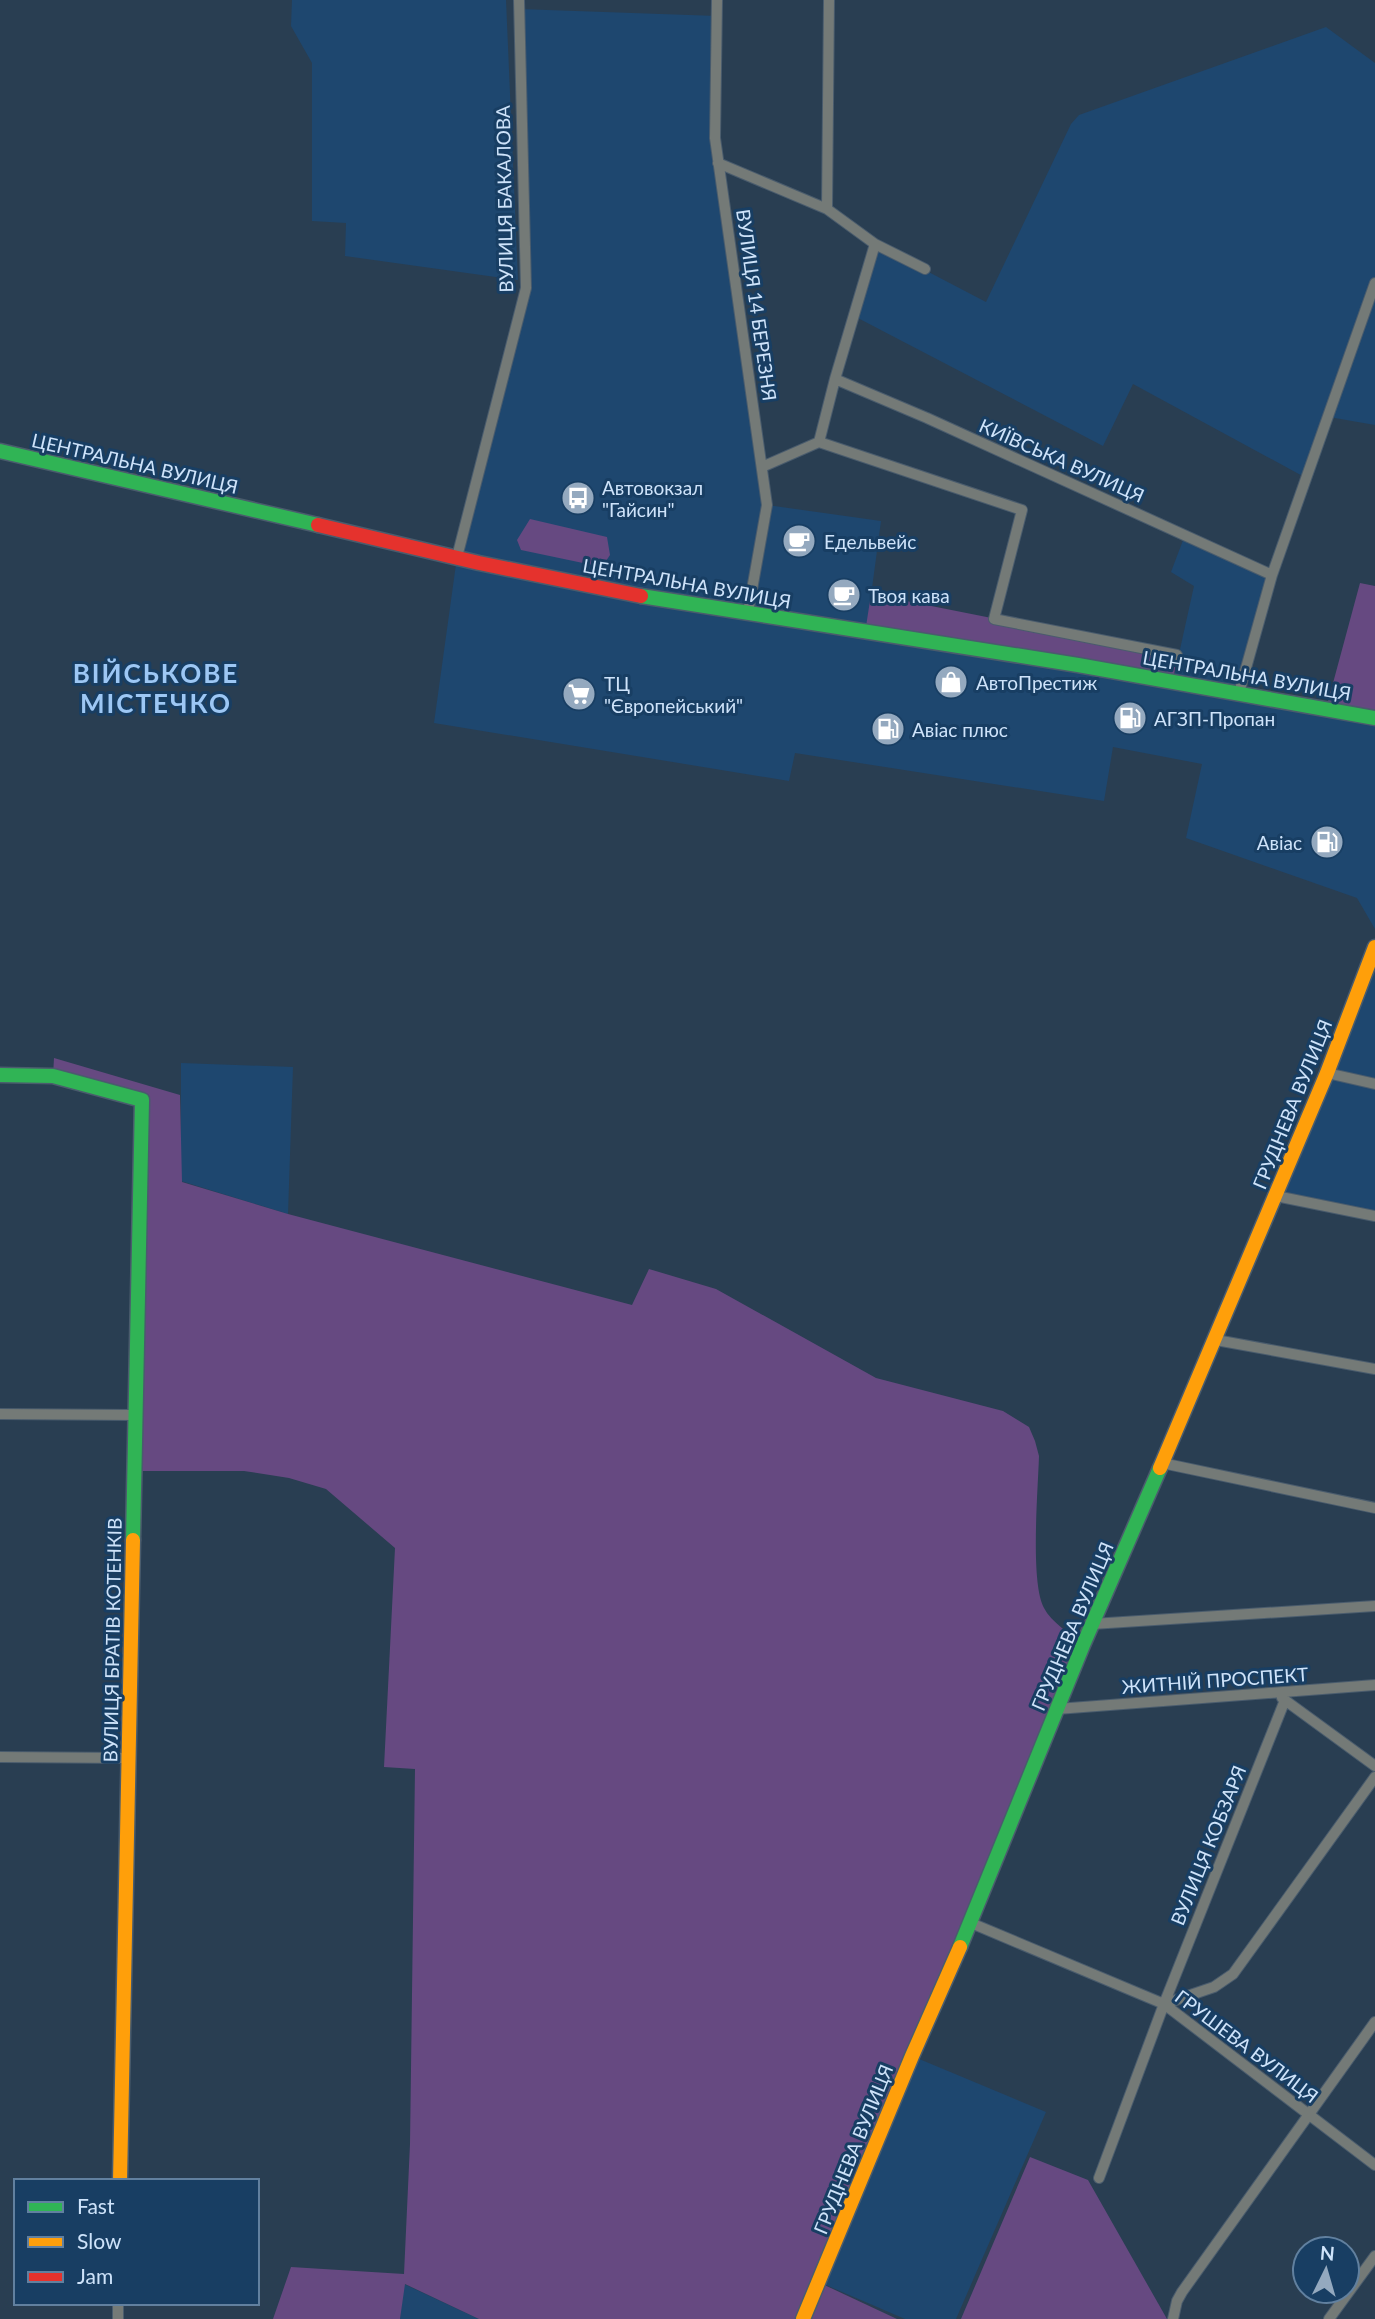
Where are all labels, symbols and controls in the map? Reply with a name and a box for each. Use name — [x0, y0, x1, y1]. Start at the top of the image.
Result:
street label: ВУЛИЦЯ БАКАЛОВА — [491, 105, 517, 293]
street label: ВУЛИЦЯ 14 БЕРЕЗНЯ — [732, 208, 782, 402]
street label: КИЇВСЬКА ВУЛИЦЯ — [976, 413, 1148, 507]
street label: ЦЕНТРАЛЬНА ВУЛИЦЯ — [30, 428, 240, 498]
place label: Автовокзал "Гайсин" — [602, 476, 703, 521]
bus stop icon: Автовокзал "Гайсин" — [559, 479, 597, 517]
cafe icon: Едельвейс — [780, 522, 818, 560]
place label: Едельвейс — [824, 530, 916, 553]
street label: ЦЕНТРАЛЬНА ВУЛИЦЯ — [581, 553, 793, 613]
cafe icon: Твоя кава — [825, 576, 863, 614]
place label: Твоя кава — [868, 584, 950, 607]
street label: ЦЕНТРАЛЬНА ВУЛИЦЯ — [1141, 645, 1353, 705]
district label: ВІЙСЬКОВЕ МІСТЕЧКО — [73, 657, 239, 719]
shop icon: АвтоПрестиж — [932, 663, 970, 701]
place label: АвтоПрестиж — [976, 671, 1097, 694]
place label: ТЦ "Європейський" — [604, 672, 743, 717]
supermarket icon: ТЦ "Європейський" — [560, 675, 598, 713]
fuel station icon: АГЗП-Пропан — [1111, 699, 1149, 737]
place label: АГЗП-Пропан — [1154, 707, 1275, 730]
fuel station icon: Авіас плюс — [869, 710, 907, 748]
place label: Авіас плюс — [912, 718, 1008, 741]
fuel station icon: Авіас — [1308, 823, 1346, 861]
place label: Авіас — [1257, 831, 1302, 854]
street label: ГРУДНЕВА ВУЛИЦЯ — [1247, 1016, 1337, 1192]
street label: ВУЛИЦЯ БРАТІВ КОТЕНКІВ — [98, 1518, 126, 1762]
street label: ГРУДНЕВА ВУЛИЦЯ — [1026, 1538, 1118, 1714]
street label: ЖИТНІЙ ПРОСПЕКТ — [1121, 1662, 1309, 1698]
street label: ВУЛИЦЯ КОБЗАРЯ — [1165, 1762, 1251, 1928]
street label: ГРУШЕВА ВУЛИЦЯ — [1171, 1985, 1323, 2107]
street label: ГРУДНЕВА ВУЛИЦЯ — [808, 2061, 898, 2237]
legend — [14, 2179, 259, 2305]
text: Fast — [77, 2193, 115, 2218]
text: Slow — [77, 2228, 122, 2253]
north arrow — [1291, 2235, 1361, 2305]
text: N — [1319, 2240, 1336, 2265]
text: Jam — [77, 2263, 113, 2288]

